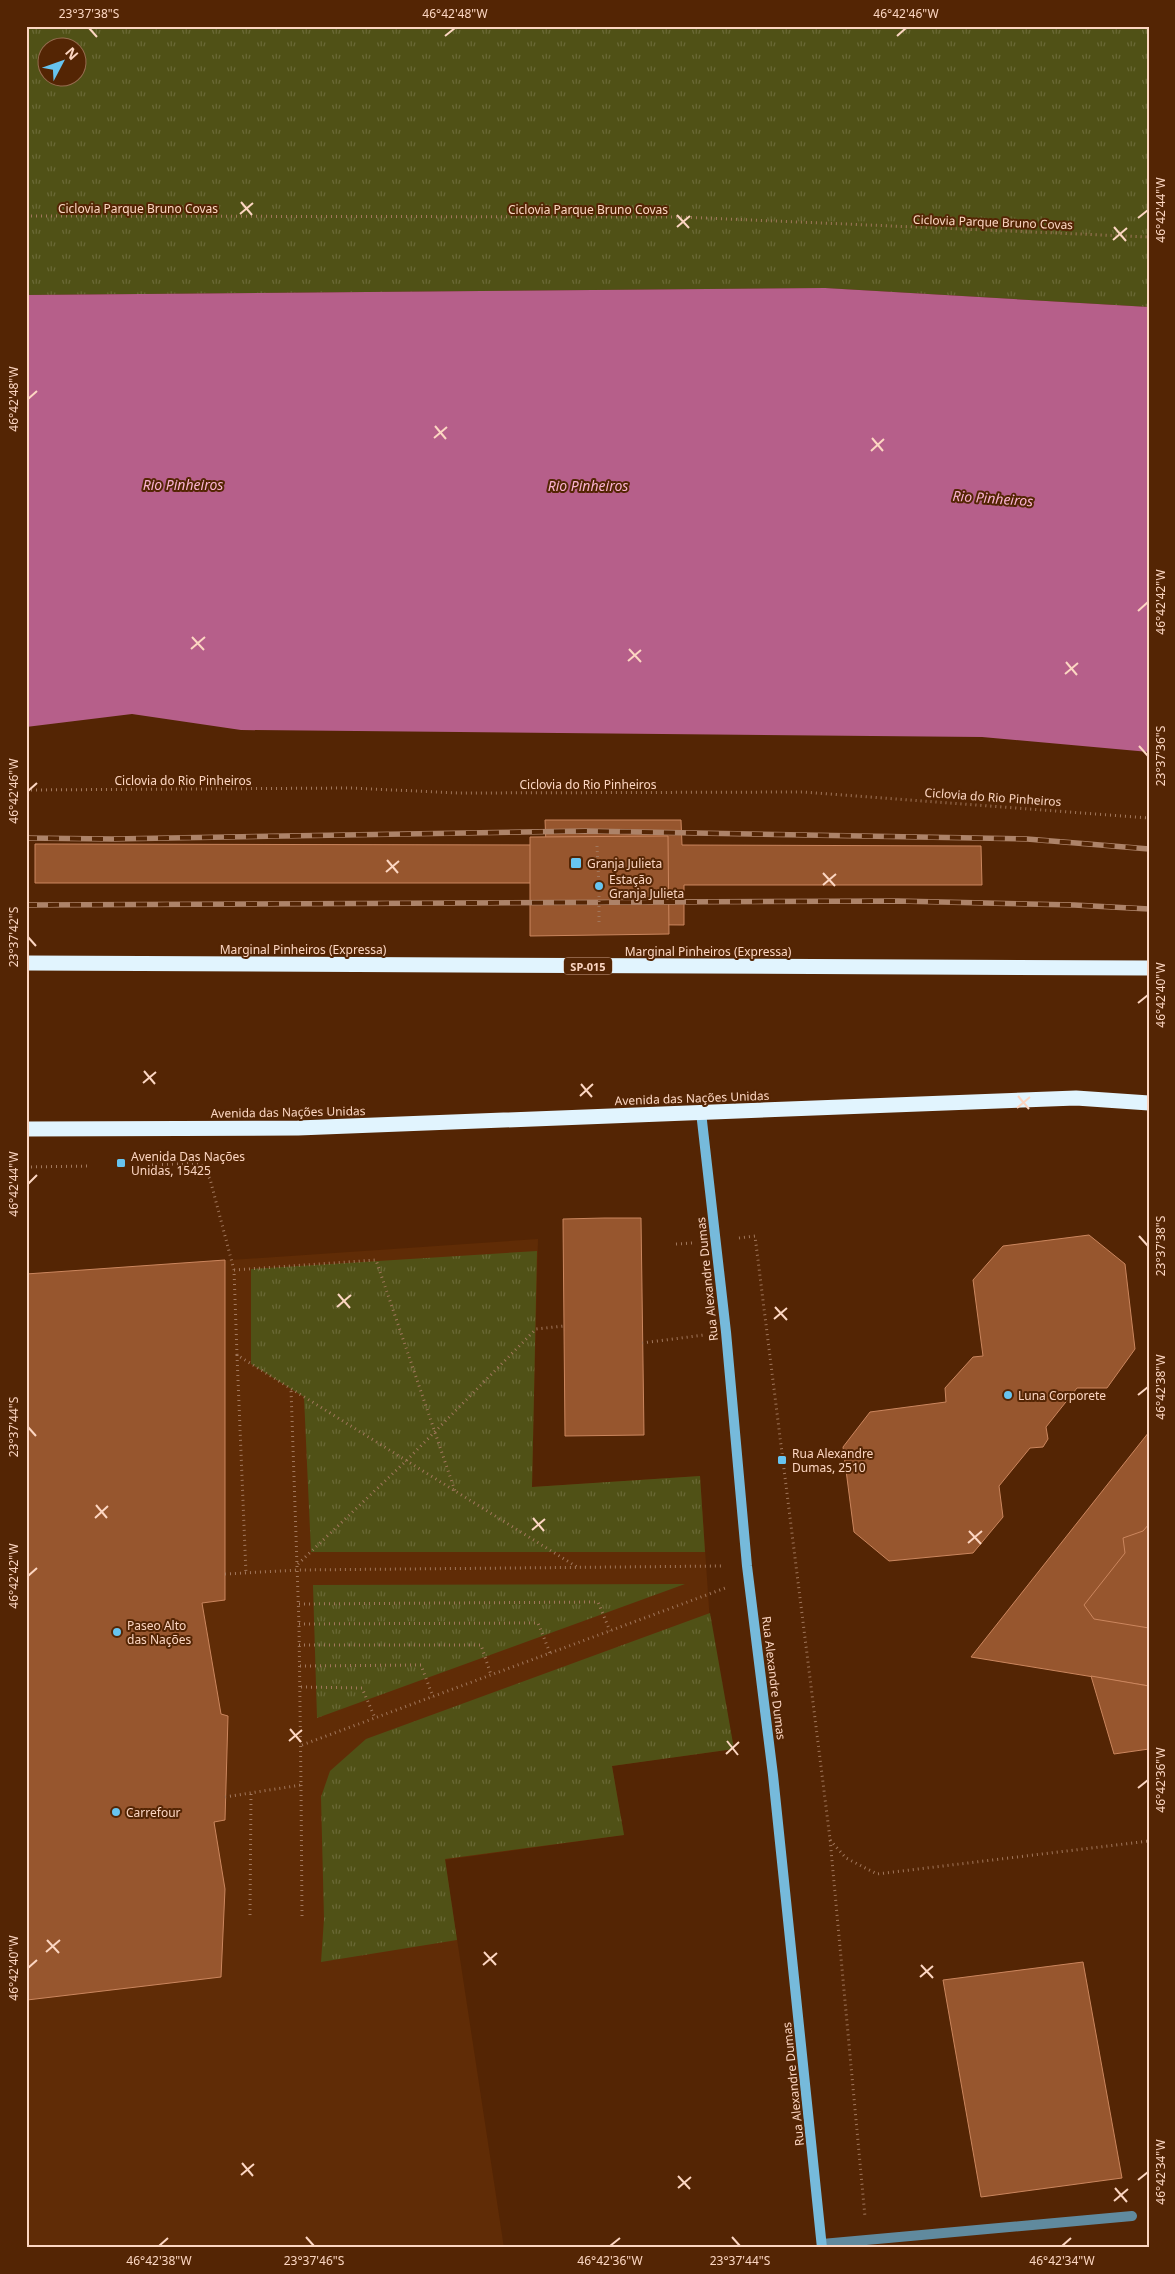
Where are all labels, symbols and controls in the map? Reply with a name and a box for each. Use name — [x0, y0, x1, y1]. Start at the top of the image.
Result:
text: 23°37'38"S — [59, 5, 120, 22]
text: 46°42'48"W — [422, 5, 488, 22]
text: 46°42'46"W — [873, 5, 939, 22]
north arrow — [38, 38, 88, 88]
text: N — [61, 43, 83, 64]
text: 46°42'44"W — [1152, 177, 1169, 243]
street label: Ciclovia Parque Bruno Covas — [58, 200, 218, 217]
street label: Ciclovia Parque Bruno Covas — [508, 201, 668, 218]
street label: Ciclovia Parque Bruno Covas — [913, 211, 1074, 233]
text: 46°42'48"W — [5, 366, 22, 432]
water label: Rio Pinheiros — [143, 475, 223, 494]
water label: Rio Pinheiros — [548, 476, 628, 495]
water label: Rio Pinheiros — [952, 486, 1034, 510]
text: 46°42'42"W — [1152, 569, 1169, 635]
text: 23°37'36"S — [1152, 725, 1169, 786]
text: 46°42'46"W — [5, 758, 22, 824]
street label: Ciclovia do Rio Pinheiros — [114, 772, 252, 789]
street label: Ciclovia do Rio Pinheiros — [519, 776, 657, 793]
street label: Ciclovia do Rio Pinheiros — [924, 784, 1062, 810]
place label: Granja Julieta — [587, 855, 662, 872]
marker: Granja Julieta — [569, 856, 583, 870]
place label: Estação Granja Julieta — [609, 871, 684, 902]
marker: Estação Granja Julieta — [593, 880, 605, 892]
text: 23°37'42"S — [5, 906, 22, 967]
street label: Marginal Pinheiros (Expressa) — [220, 941, 387, 958]
street label: Marginal Pinheiros (Expressa) — [625, 943, 792, 960]
road number: SP-015 — [564, 958, 612, 974]
text: 46°42'40"W — [1152, 962, 1169, 1028]
street label: Avenida das Nações Unidas — [614, 1087, 770, 1109]
street label: Avenida das Nações Unidas — [210, 1102, 366, 1122]
place label: Avenida Das Nações Unidas, 15425 — [131, 1148, 245, 1179]
text: 46°42'44"W — [5, 1151, 22, 1217]
marker: Avenida Das Nações Unidas, 15425 — [115, 1157, 127, 1169]
text: 23°37'38"S — [1152, 1215, 1169, 1276]
street label: Rua Alexandre Dumas — [692, 1216, 722, 1342]
text: 46°42'38"W — [1152, 1354, 1169, 1420]
place label: Luna Corporete — [1018, 1387, 1106, 1404]
marker: Luna Corporete — [1002, 1389, 1014, 1401]
text: 23°37'44"S — [5, 1396, 22, 1457]
place label: Rua Alexandre Dumas, 2510 — [792, 1445, 874, 1476]
marker: Rua Alexandre Dumas, 2510 — [776, 1454, 788, 1466]
text: 46°42'42"W — [5, 1543, 22, 1609]
street label: Rua Alexandre Dumas — [758, 1615, 790, 1741]
place label: Paseo Alto das Nações — [127, 1617, 192, 1648]
marker: Paseo Alto das Nações — [111, 1626, 123, 1638]
text: 46°42'36"W — [1152, 1747, 1169, 1813]
place label: Carrefour — [126, 1804, 181, 1821]
marker: Carrefour — [110, 1806, 122, 1818]
text: 46°42'40"W — [5, 1935, 22, 2001]
street label: Rua Alexandre Dumas — [778, 2021, 808, 2147]
text: 46°42'34"W — [1152, 2139, 1169, 2205]
text: 46°42'38"W — [126, 2252, 192, 2269]
text: 23°37'46"S — [284, 2252, 345, 2269]
text: 46°42'36"W — [577, 2252, 643, 2269]
text: 23°37'44"S — [710, 2252, 771, 2269]
text: 46°42'34"W — [1029, 2252, 1095, 2269]

